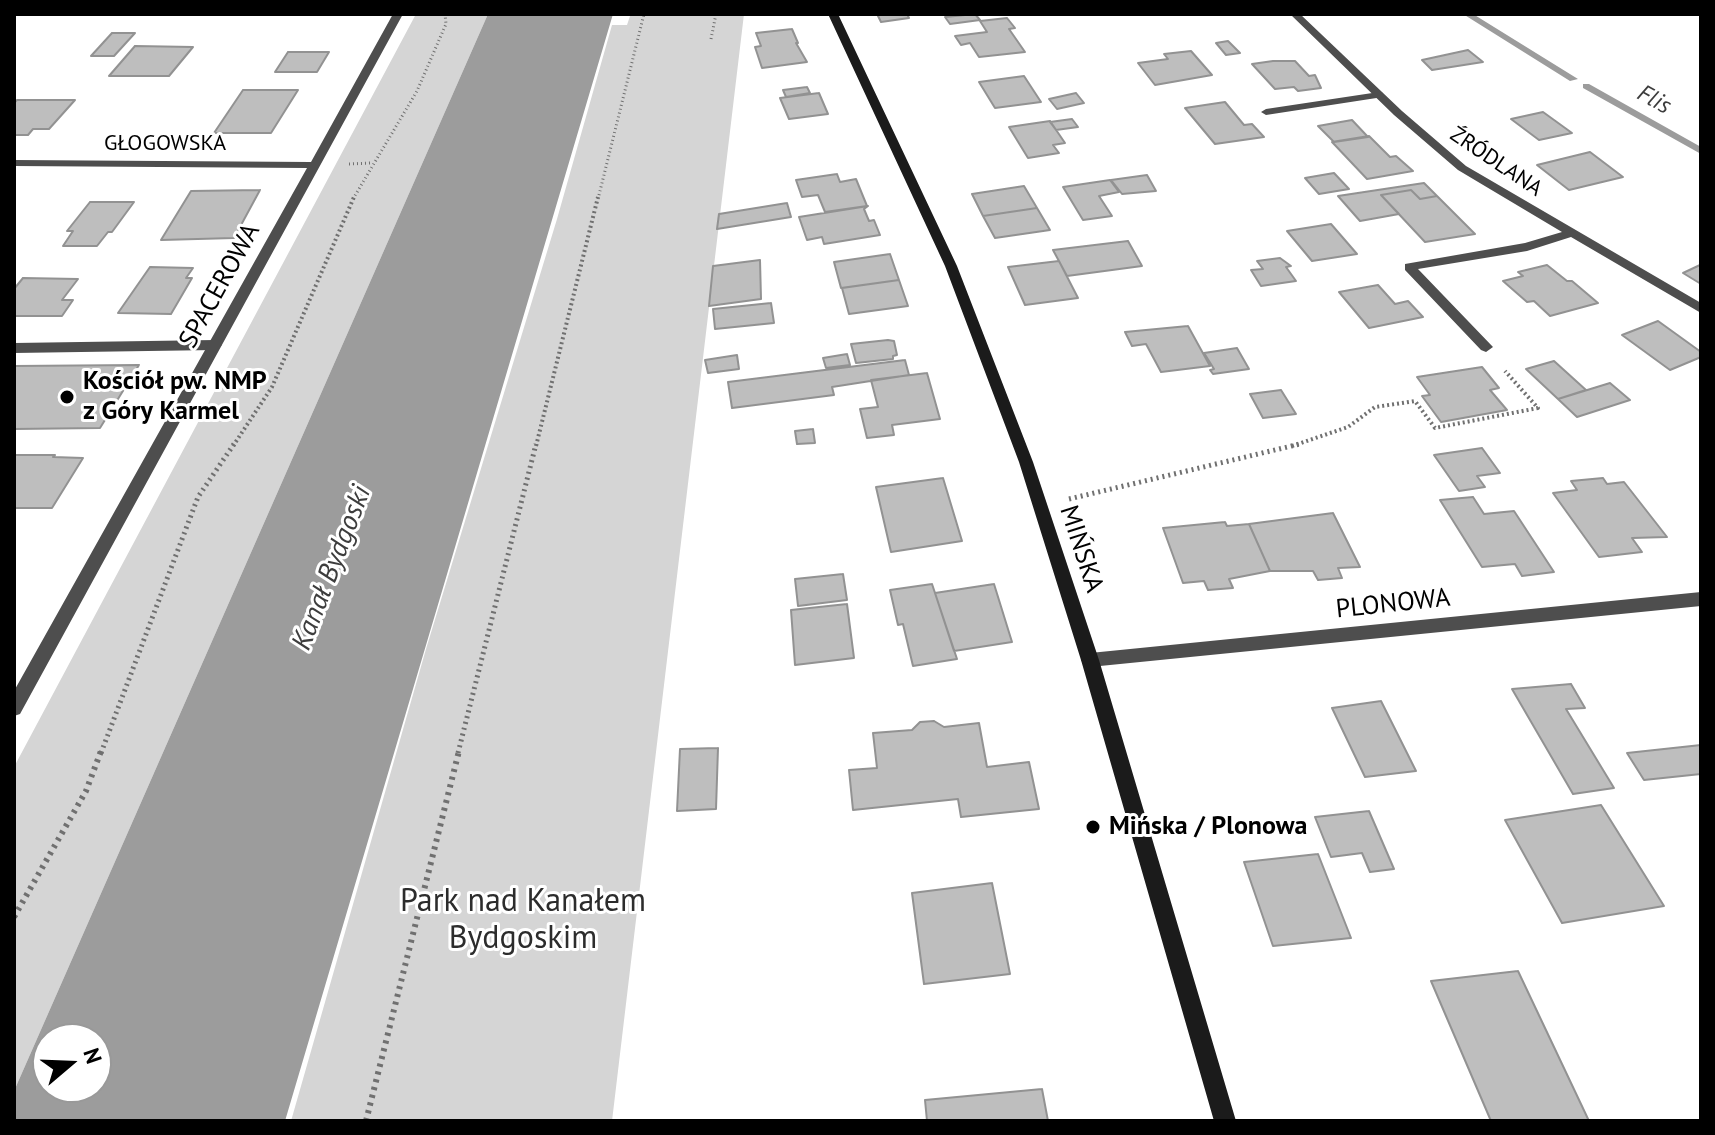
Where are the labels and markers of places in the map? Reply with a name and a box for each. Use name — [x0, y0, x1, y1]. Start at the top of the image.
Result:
place label: Kościół pw. NMP z Góry Karmel — [83, 366, 267, 428]
marker: Kościół pw. NMP z Góry Karmel — [58, 388, 76, 406]
place label: Mińska / Plonowa — [1109, 811, 1307, 843]
marker: Mińska / Plonowa — [1084, 818, 1102, 836]

